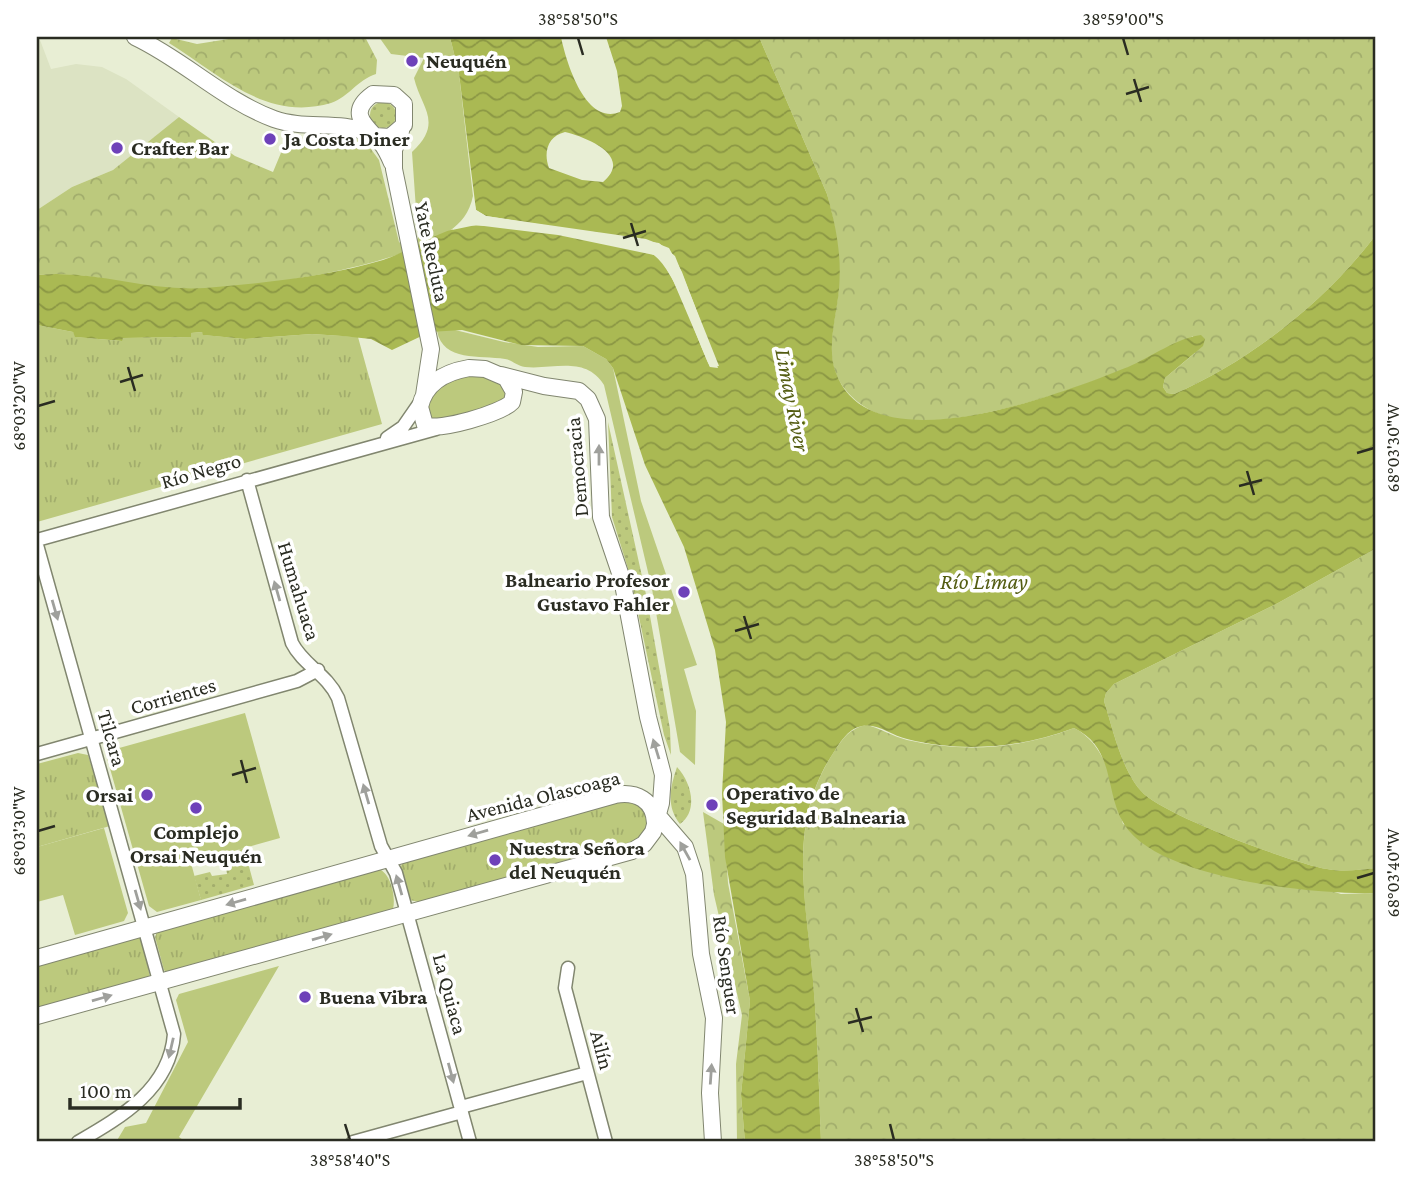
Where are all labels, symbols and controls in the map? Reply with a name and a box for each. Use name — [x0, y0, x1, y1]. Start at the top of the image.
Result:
text: 38°58'50"S — [538, 9, 618, 29]
text: 38°59'00"S — [1082, 9, 1164, 29]
place label: Neuquén — [426, 49, 507, 73]
marker: Neuquén — [404, 53, 420, 69]
place label: Ja Costa Diner — [282, 127, 410, 151]
marker: Ja Costa Diner — [262, 131, 278, 147]
place label: Crafter Bar — [131, 136, 230, 160]
marker: Crafter Bar — [109, 140, 125, 156]
street label: Yate Recluta — [410, 200, 454, 305]
water label: Limay River — [770, 346, 816, 455]
text: 68°03'20"W — [9, 361, 29, 451]
text: 68°03'30"W — [1383, 403, 1403, 493]
street label: Democracia — [561, 416, 593, 518]
one-way arrow — [593, 444, 605, 466]
street label: Río Negro — [158, 448, 244, 494]
street label: Humahuaca — [273, 539, 325, 644]
place label: Balneario Profesor Gustavo Fahler — [505, 568, 671, 616]
water label: Río Limay — [940, 568, 1028, 594]
one-way arrow — [272, 580, 282, 601]
marker: Balneario Profesor Gustavo Fahler — [676, 584, 692, 600]
one-way arrow — [51, 600, 61, 621]
street label: Corrientes — [127, 672, 219, 720]
street label: Tilcara — [93, 707, 132, 769]
one-way arrow — [651, 738, 661, 759]
street label: Avenida Olascoaga — [464, 765, 623, 827]
place label: Operativo de Seguridad Balnearia — [726, 781, 907, 829]
place label: Orsai — [85, 783, 133, 807]
one-way arrow — [360, 784, 370, 805]
text: 68°03'30"W — [9, 786, 29, 876]
marker: Orsai — [139, 787, 155, 803]
marker: Operativo de Seguridad Balnearia — [704, 797, 720, 813]
marker: Complejo Orsai Neuquén — [188, 800, 204, 816]
place label: Complejo Orsai Neuquén — [130, 820, 262, 868]
text: 68°03'40"W — [1383, 828, 1403, 918]
one-way arrow — [468, 829, 489, 839]
place label: Nuestra Señora del Neuquén — [509, 836, 645, 884]
one-way arrow — [679, 841, 691, 860]
marker: Nuestra Señora del Neuquén — [487, 852, 503, 868]
one-way arrow — [394, 874, 404, 895]
one-way arrow — [133, 890, 143, 911]
one-way arrow — [225, 897, 246, 907]
street label: Río Senguer — [708, 914, 746, 1017]
one-way arrow — [311, 931, 332, 941]
street label: La Quiaca — [428, 951, 472, 1037]
place label: Buena Vibra — [319, 985, 428, 1009]
marker: Buena Vibra — [297, 989, 313, 1005]
one-way arrow — [92, 992, 114, 1003]
street label: Ailín — [585, 1028, 619, 1072]
one-way arrow — [165, 1037, 176, 1059]
one-way arrow — [447, 1063, 457, 1084]
one-way arrow — [706, 1063, 717, 1085]
scale bar — [70, 1067, 240, 1111]
text: 100 m — [80, 1079, 132, 1103]
text: 38°58'40"S — [310, 1150, 390, 1170]
text: 38°58'50"S — [854, 1150, 934, 1170]

